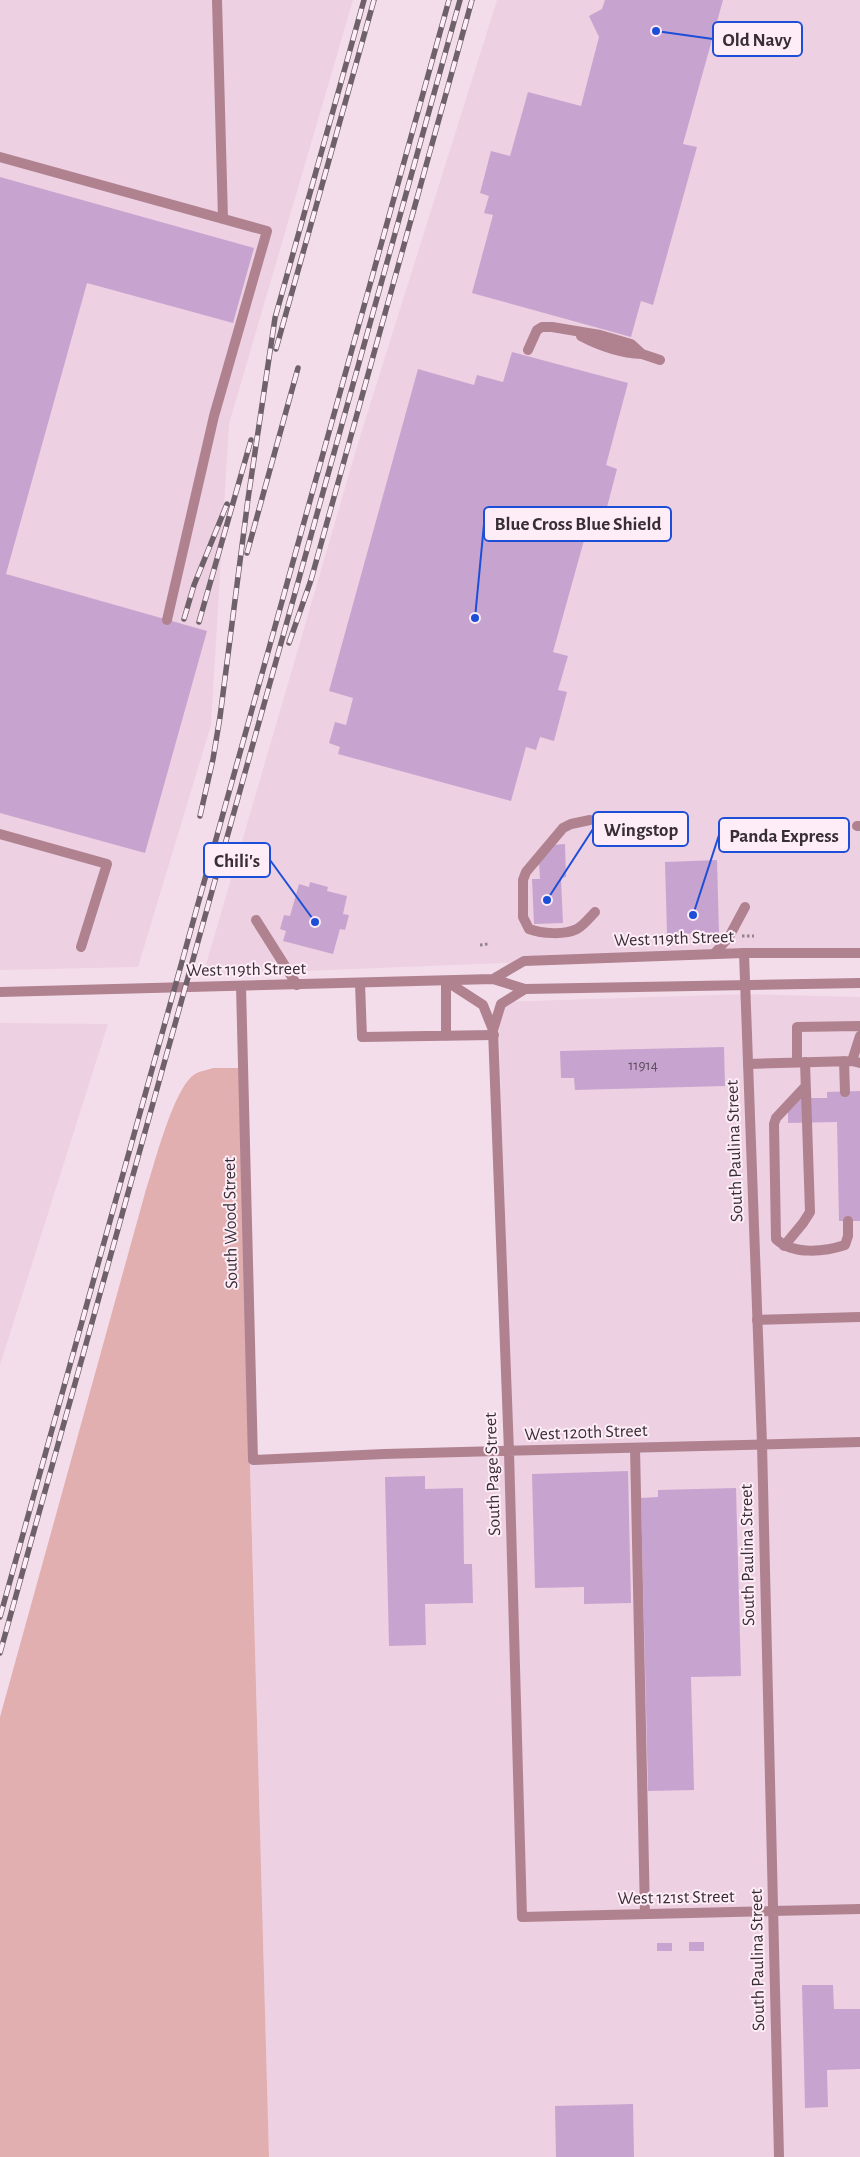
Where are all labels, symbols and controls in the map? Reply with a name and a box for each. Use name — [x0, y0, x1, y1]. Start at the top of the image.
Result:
callout: Old Navy — [713, 22, 802, 56]
text: Old Navy — [723, 31, 792, 50]
callout: Blue Cross Blue Shield — [484, 507, 671, 541]
text: Blue Cross Blue Shield — [495, 515, 661, 534]
callout: Wingstop — [593, 812, 688, 846]
callout: Panda Express — [719, 818, 849, 852]
text: Wingstop — [604, 821, 678, 840]
text: Panda Express — [729, 827, 839, 846]
callout: Chili's — [204, 843, 270, 877]
text: Chili's — [214, 852, 260, 871]
street label: West 119th Street — [614, 928, 735, 950]
street label: West 119th Street — [186, 960, 307, 980]
house number: 11914 — [628, 1058, 658, 1073]
street label: South Paulina Street — [724, 1079, 746, 1222]
street label: South Wood Street — [221, 1157, 241, 1289]
street label: South Page Street — [482, 1412, 504, 1536]
street label: West 120th Street — [524, 1422, 648, 1444]
street label: South Paulina Street — [738, 1483, 758, 1626]
street label: West 121st Street — [617, 1888, 735, 1908]
street label: South Paulina Street — [748, 1888, 768, 2031]

